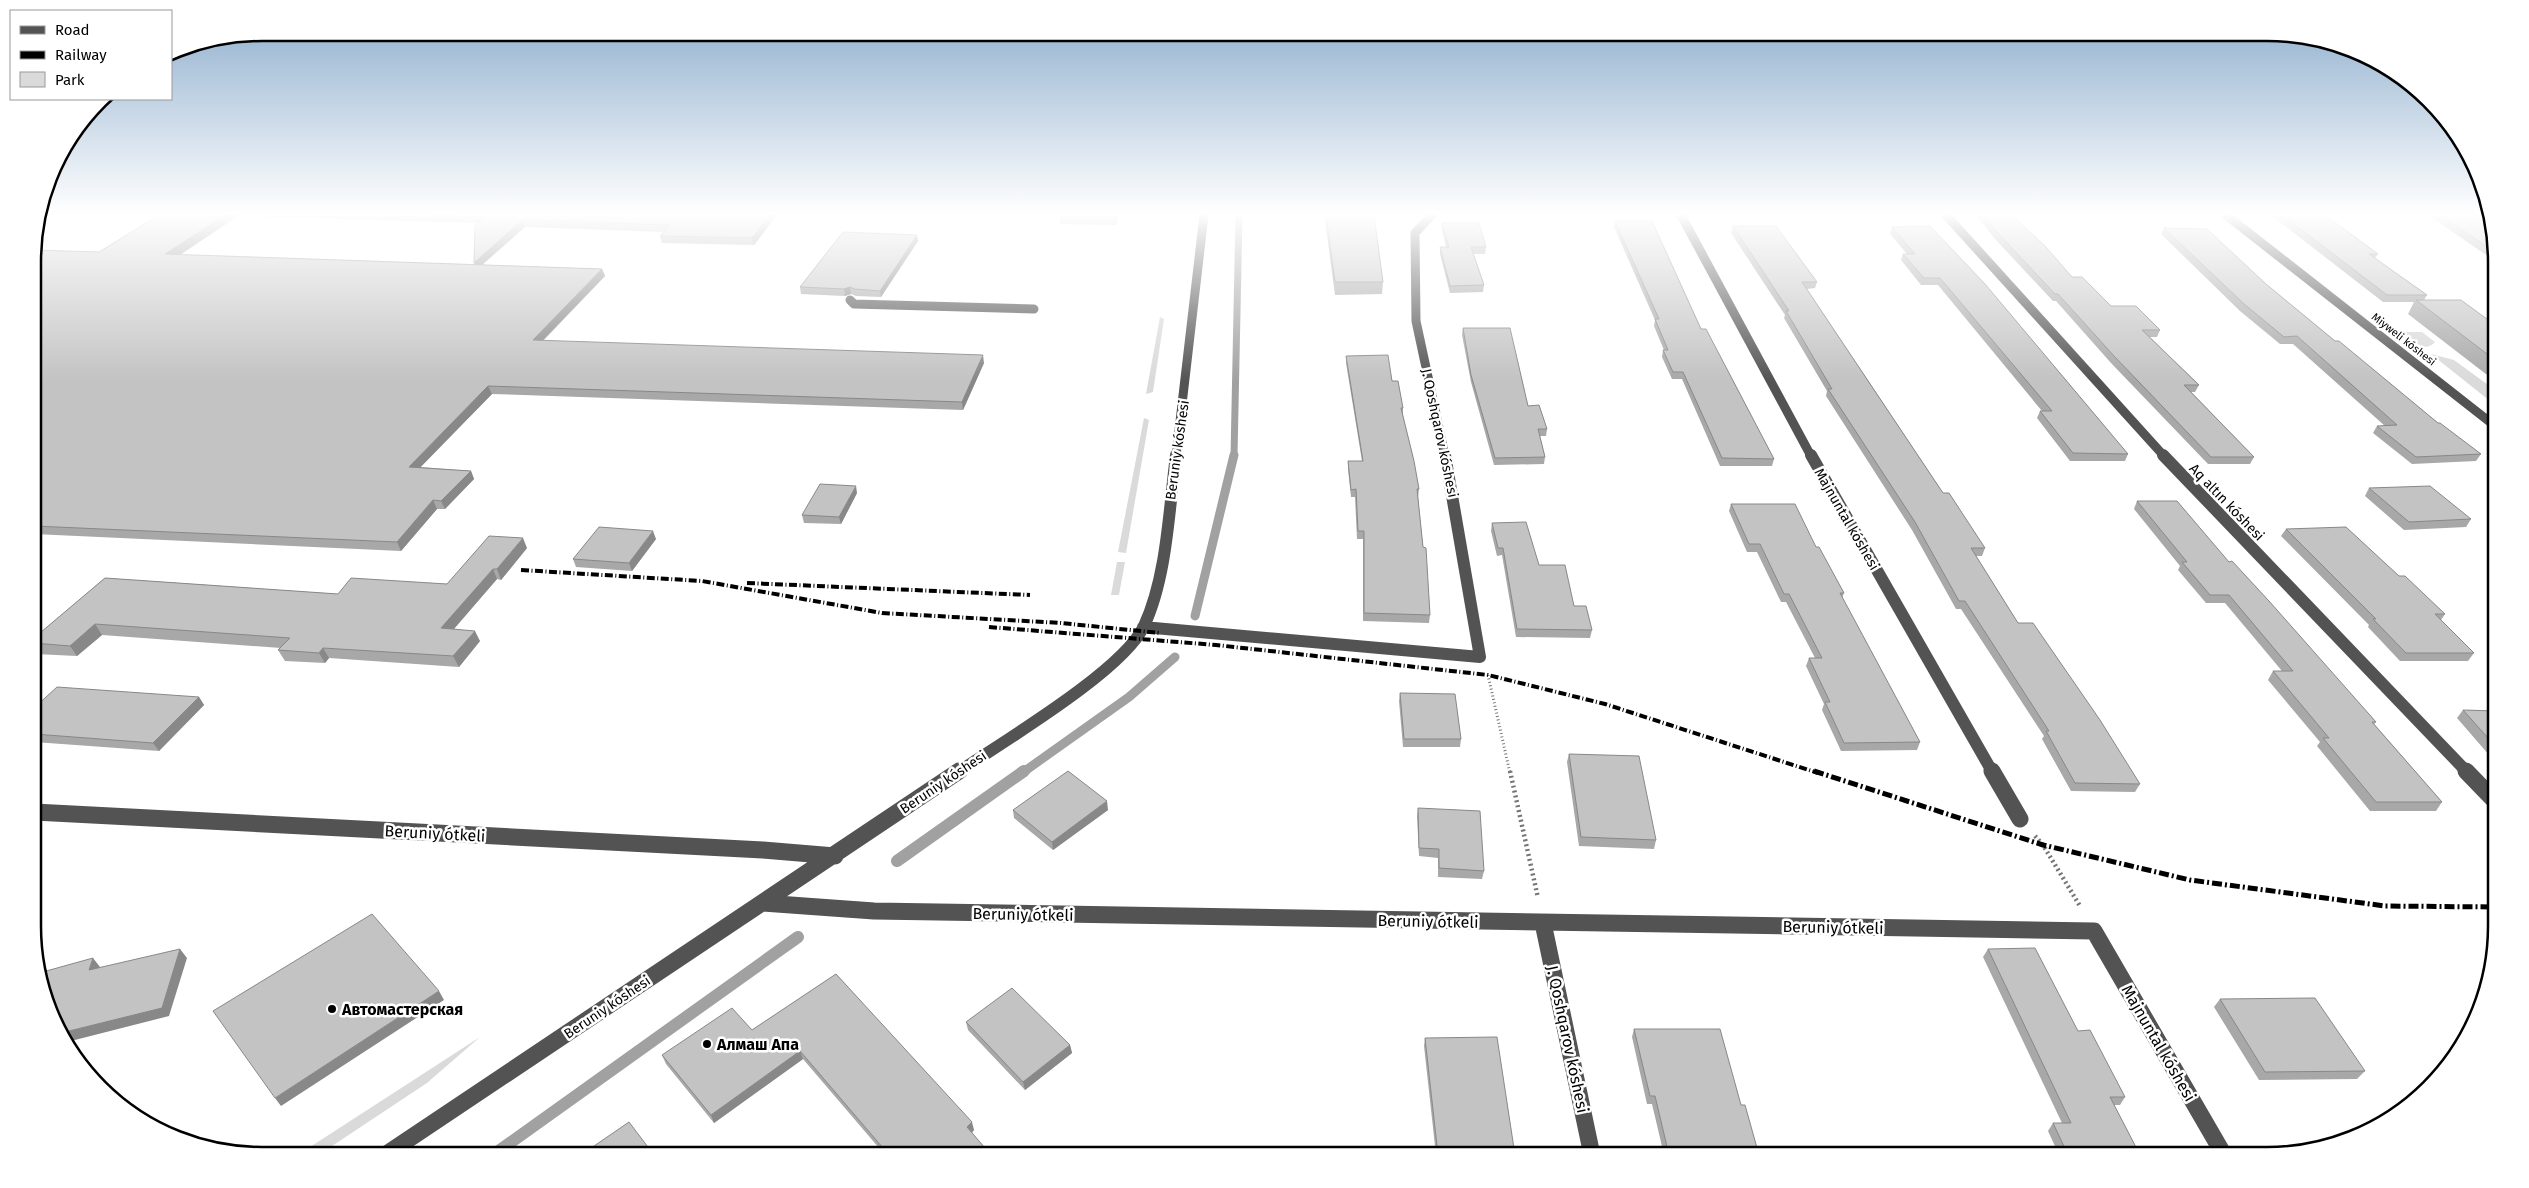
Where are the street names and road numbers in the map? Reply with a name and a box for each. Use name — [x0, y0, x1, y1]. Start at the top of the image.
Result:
street label: Miyweli kóshesi — [2369, 310, 2438, 369]
street label: J. Qoshqarov kóshesi — [1418, 367, 1462, 499]
street label: Beruniy kóshesi — [1162, 399, 1193, 501]
street label: Aq altın kóshesi — [2186, 460, 2268, 544]
street label: Majnuntal kóshesi — [1810, 465, 1883, 573]
street label: Beruniy kóshesi — [897, 747, 990, 818]
street label: Beruniy ótkeli — [384, 821, 486, 846]
street label: Beruniy ótkeli — [972, 904, 1074, 925]
street label: Beruniy ótkeli — [1377, 911, 1479, 932]
street label: Beruniy ótkeli — [1782, 917, 1884, 938]
street label: J. Qoshqarov kóshesi — [1543, 964, 1592, 1115]
street label: Beruniy kóshesi — [561, 972, 654, 1043]
street label: Majnuntal kóshesi — [2117, 982, 2200, 1105]

